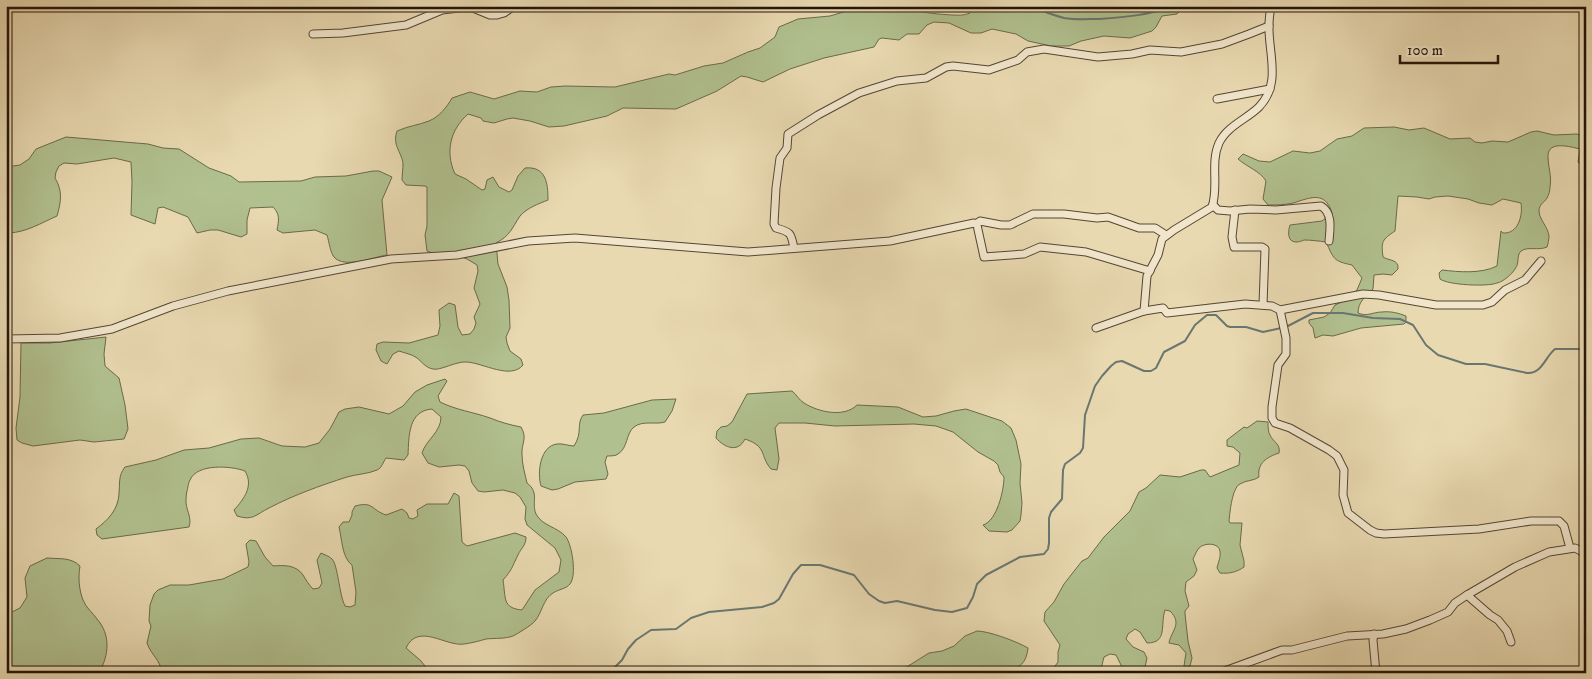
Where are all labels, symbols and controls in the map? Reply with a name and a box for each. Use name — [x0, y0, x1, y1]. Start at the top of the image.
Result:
scale bar — [1400, 32, 1497, 64]
text: 100 m — [1407, 41, 1443, 60]

